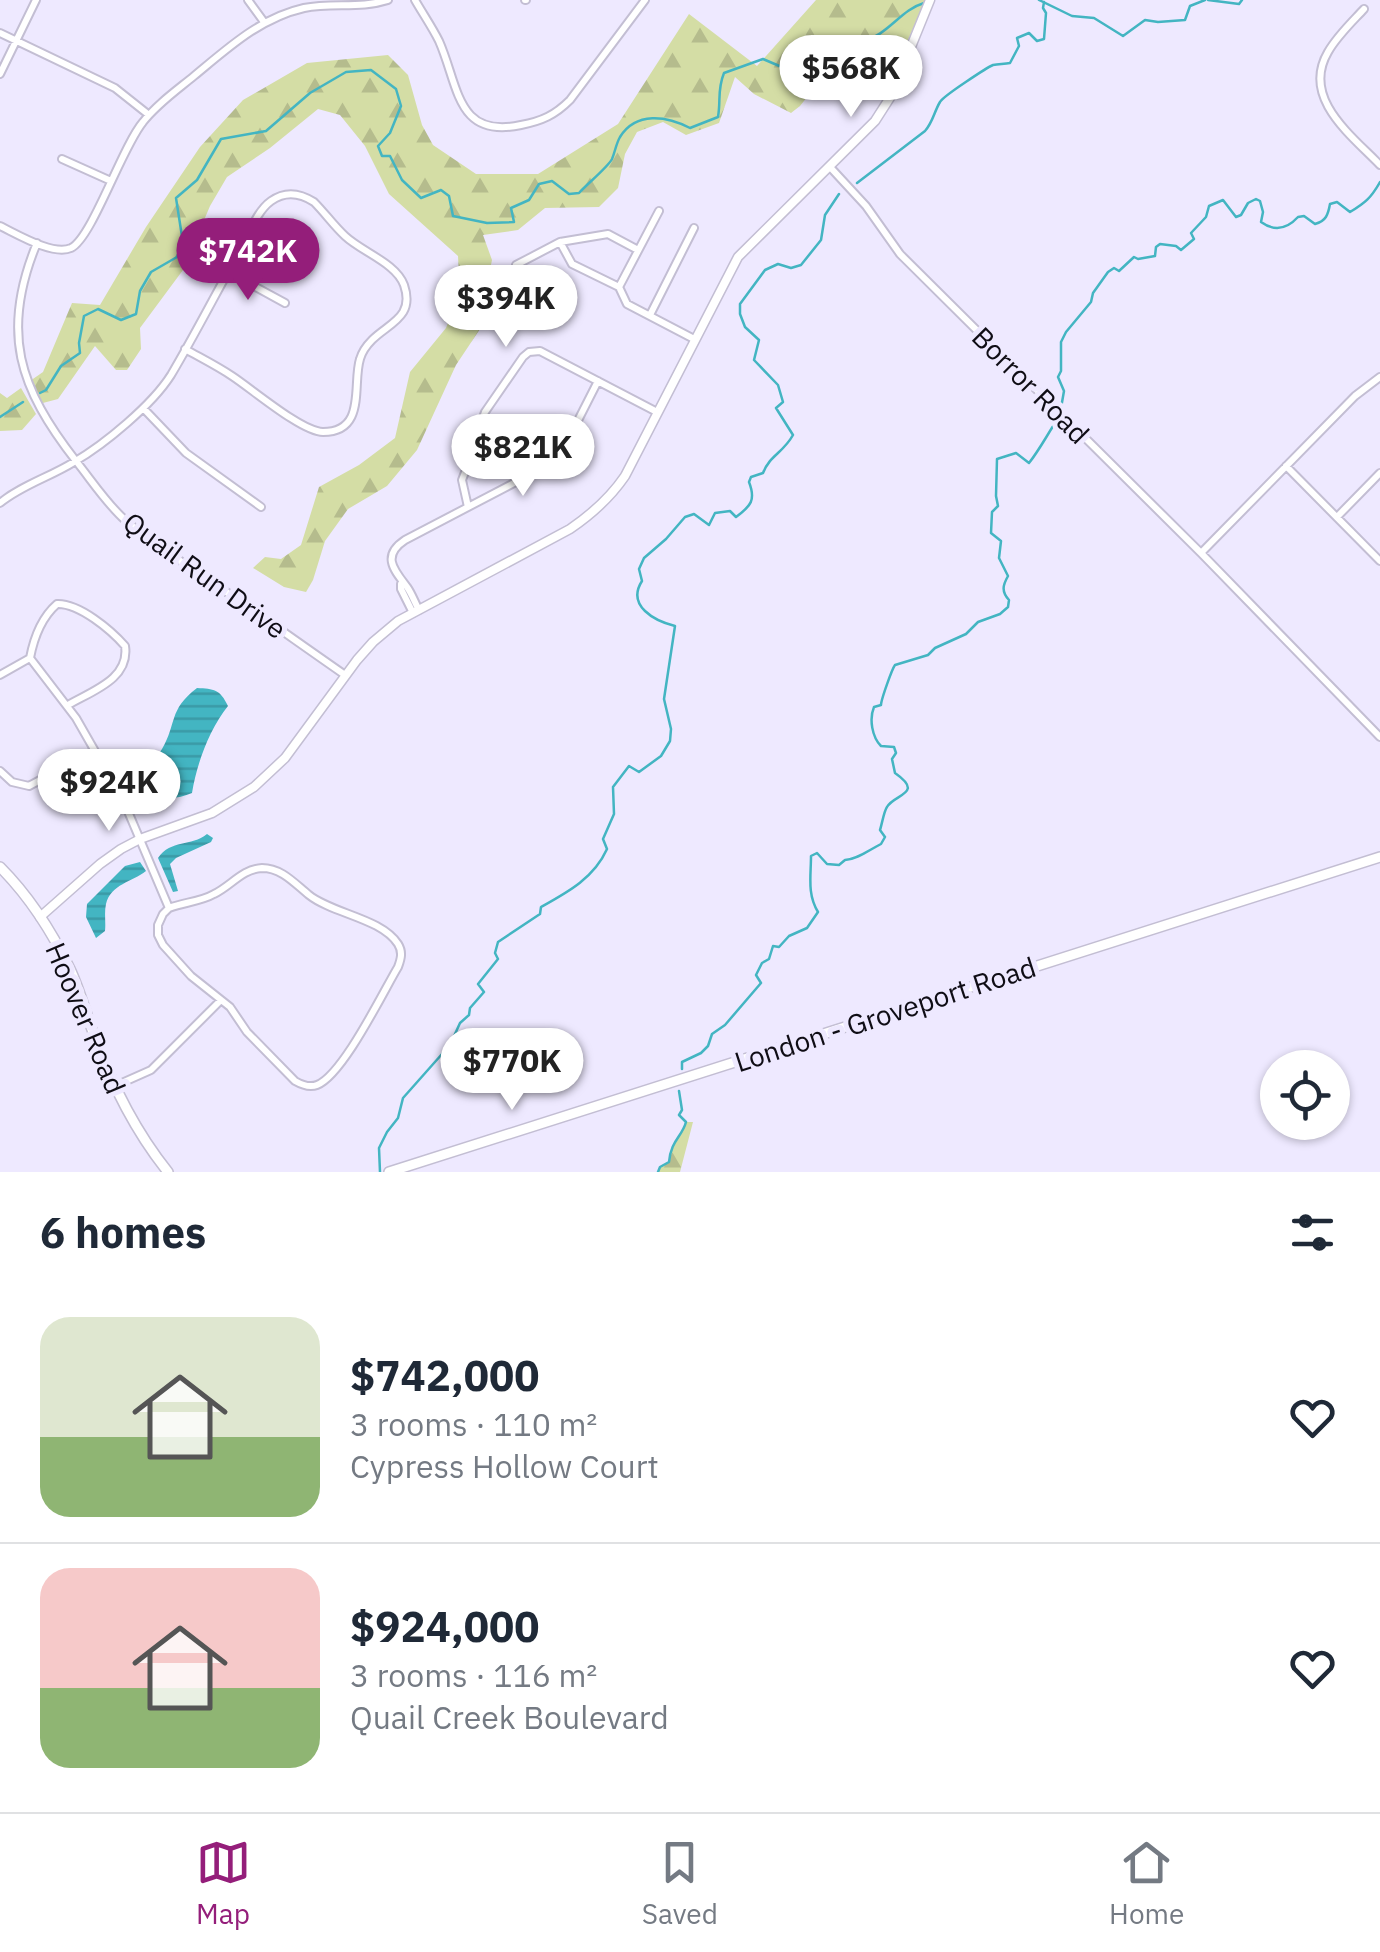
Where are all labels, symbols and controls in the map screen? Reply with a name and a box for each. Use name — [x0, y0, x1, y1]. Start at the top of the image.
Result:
pin: $568K — [781, 35, 921, 120]
text: $568K — [801, 46, 901, 88]
pin: $742K — [178, 218, 318, 303]
text: $742K — [198, 229, 298, 271]
pin: $394K — [436, 265, 576, 350]
text: $394K — [456, 276, 556, 318]
street label: Borror Road — [964, 318, 1098, 452]
pin: $821K — [453, 414, 593, 499]
text: $821K — [473, 425, 573, 467]
street label: Quail Run Drive — [116, 503, 294, 647]
pin: $924K — [39, 749, 179, 834]
text: $924K — [59, 760, 159, 802]
street label: Hoover Road — [37, 937, 135, 1099]
street label: London - Groveport Road — [730, 948, 1040, 1080]
pin: $770K — [442, 1028, 582, 1113]
text: $770K — [462, 1039, 562, 1081]
map controls — [1260, 1050, 1350, 1140]
button: locate — [1260, 1050, 1350, 1140]
text: 6 homes — [40, 1205, 206, 1260]
icon: filters — [1285, 1205, 1340, 1260]
text: $742,000 — [350, 1348, 539, 1403]
icon: home — [120, 1357, 240, 1477]
icon: heart — [1285, 1390, 1340, 1445]
text: 3 rooms · 110 m² — [350, 1403, 597, 1445]
text: Cypress Hollow Court — [350, 1445, 659, 1487]
text: $924,000 — [350, 1599, 539, 1654]
icon: home — [120, 1608, 240, 1728]
icon: heart — [1285, 1641, 1340, 1696]
text: 3 rooms · 116 m² — [350, 1654, 597, 1696]
text: Quail Creek Boulevard — [350, 1696, 669, 1738]
tab: Map — [196, 1835, 251, 1932]
tab: Saved — [642, 1835, 718, 1932]
tab: Home — [1109, 1835, 1184, 1932]

